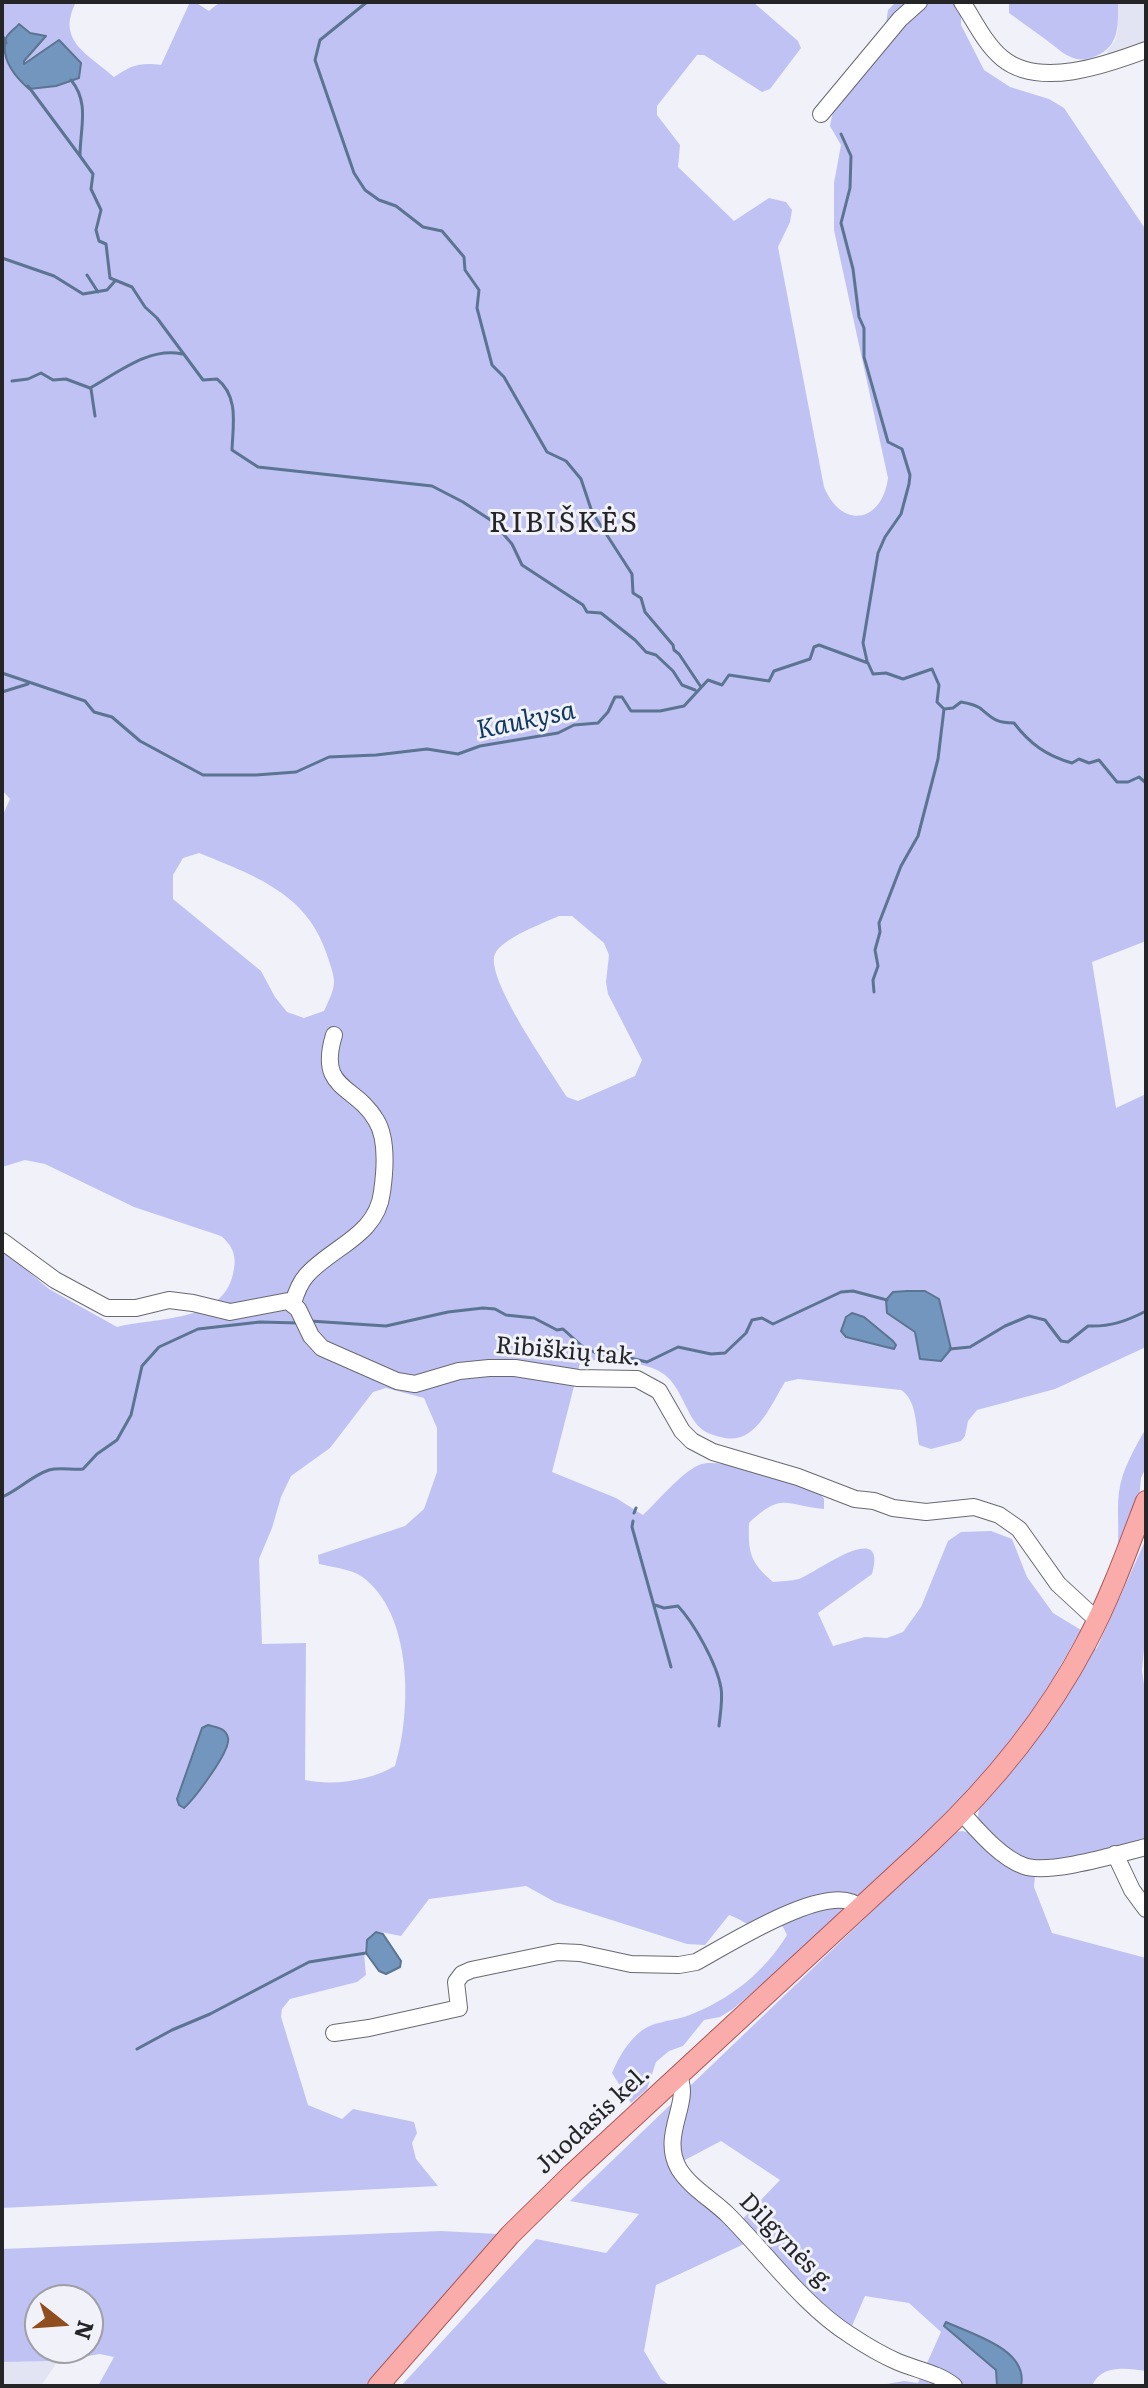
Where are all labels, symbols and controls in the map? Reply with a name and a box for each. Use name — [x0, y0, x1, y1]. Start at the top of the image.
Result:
district label: RIBIŠKĖS — [489, 507, 639, 541]
water label: Kaukysa — [474, 695, 578, 747]
street label: Ribiškių tak. — [494, 1331, 642, 1373]
street label: Juodasis kel. — [530, 2060, 656, 2180]
street label: Dilgynės g. — [733, 2188, 841, 2298]
north arrow — [24, 2284, 104, 2364]
text: N — [67, 2317, 104, 2344]

